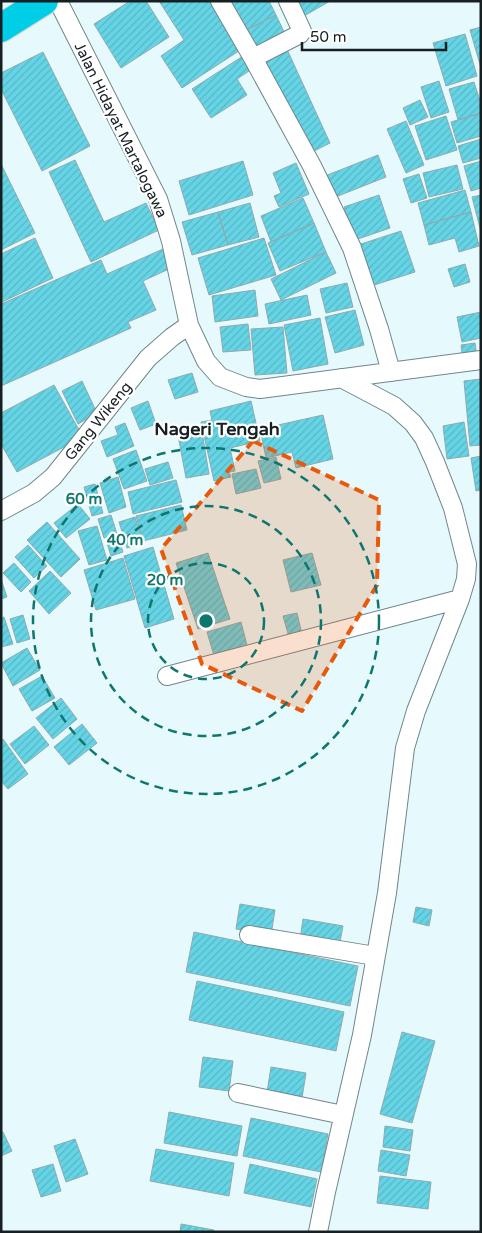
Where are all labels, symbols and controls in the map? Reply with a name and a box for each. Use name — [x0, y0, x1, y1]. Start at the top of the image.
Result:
scale bar — [302, 20, 446, 52]
text: 50 m — [310, 28, 347, 46]
street label: Jalan Hidayat Martalogawa — [71, 39, 171, 221]
street label: Gang Wikeng — [61, 378, 135, 464]
district label: Nageri Tengah — [154, 418, 280, 440]
text: 60 m — [66, 490, 102, 508]
text: 40 m — [107, 531, 143, 549]
text: 20 m — [147, 571, 183, 589]
centre of rings — [197, 612, 215, 630]

